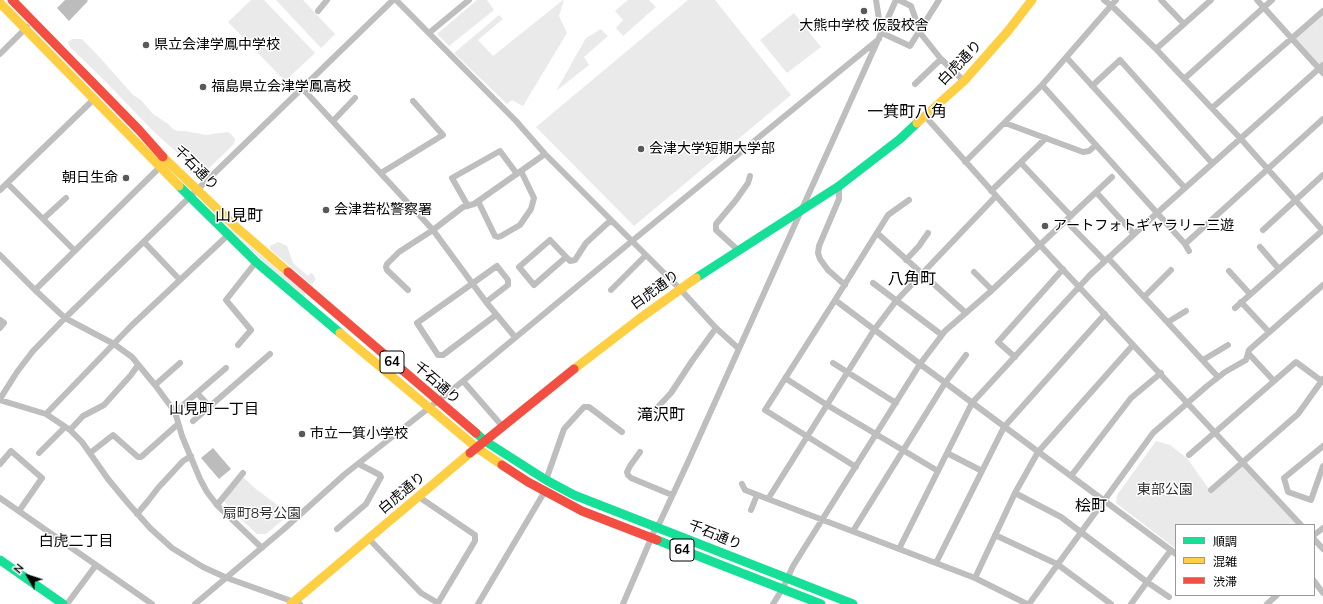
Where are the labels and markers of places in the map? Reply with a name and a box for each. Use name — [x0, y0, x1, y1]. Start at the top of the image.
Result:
marker: 大熊中学校 仮設校舎 — [859, 6, 869, 16]
place label: 大熊中学校 仮設校舎 — [799, 18, 929, 34]
place label: 県立会津学鳳中学校 — [154, 37, 280, 53]
marker: 県立会津学鳳中学校 — [141, 40, 151, 50]
place label: 福島県立会津学鳳高校 — [211, 79, 351, 95]
marker: 福島県立会津学鳳高校 — [198, 82, 208, 92]
place label: 会津大学短期大学部 — [649, 141, 775, 157]
marker: 会津大学短期大学部 — [636, 144, 646, 154]
place label: 朝日生命 — [62, 170, 118, 186]
marker: 朝日生命 — [121, 173, 131, 183]
place label: 会津若松警察署 — [334, 202, 432, 218]
marker: 会津若松警察署 — [321, 205, 331, 215]
place label: アートフォトギャラリー三遊 — [1053, 218, 1234, 234]
marker: アートフォトギャラリー三遊 — [1040, 221, 1050, 231]
place label: 市立一箕小学校 — [310, 426, 408, 442]
marker: 市立一箕小学校 — [297, 429, 307, 439]

